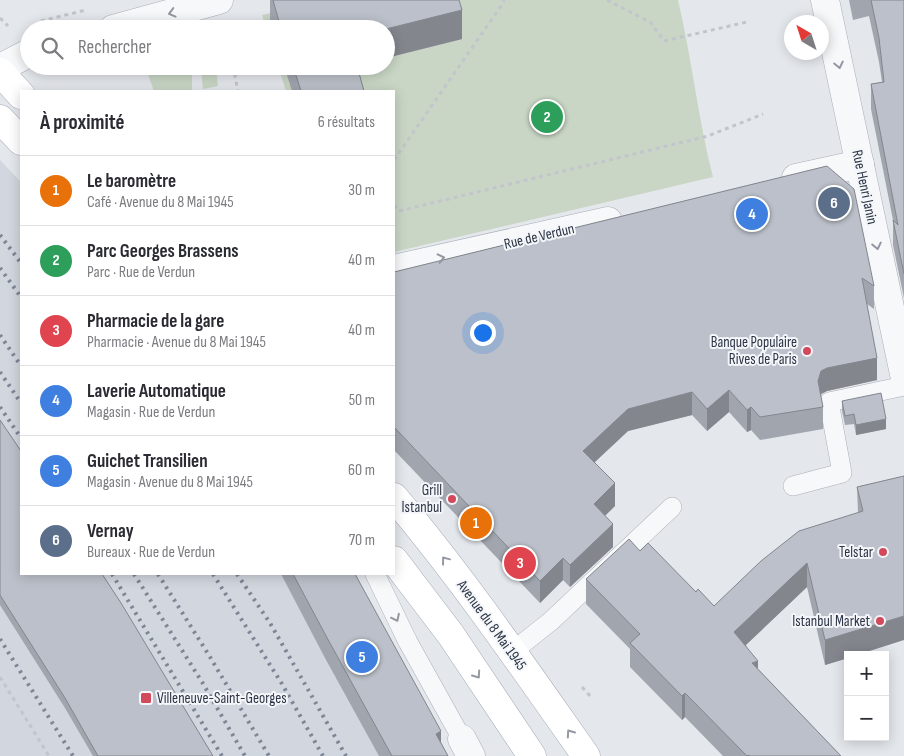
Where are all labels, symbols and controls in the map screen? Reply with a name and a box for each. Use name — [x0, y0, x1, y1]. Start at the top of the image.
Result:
one-way arrow — [169, 7, 177, 17]
north arrow — [784, 15, 829, 60]
search box — [20, 20, 395, 75]
icon: search — [38, 34, 66, 62]
text: Rechercher — [78, 36, 152, 59]
one-way arrow — [833, 60, 844, 69]
pin: 2 — [531, 98, 563, 136]
text: À proximité — [40, 110, 125, 135]
text: 6 résultats — [318, 113, 375, 132]
street label: Rue Henri Janin — [847, 148, 882, 226]
text: Le baromètre — [87, 170, 176, 193]
text: 1 — [53, 181, 59, 200]
text: 30 m — [348, 181, 375, 200]
pin: 6 — [818, 184, 850, 222]
text: Café · Avenue du 8 Mai 1945 — [87, 193, 234, 212]
pin: 4 — [736, 195, 768, 233]
street label: Rue de Verdun — [502, 219, 576, 254]
text: Parc Georges Brassens — [87, 240, 239, 263]
one-way arrow — [871, 241, 882, 250]
text: 2 — [52, 251, 60, 270]
text: 40 m — [348, 251, 375, 270]
one-way arrow — [437, 253, 446, 264]
text: Parc · Rue de Verdun — [87, 263, 195, 282]
text: Pharmacie de la gare — [87, 310, 224, 333]
your location — [470, 320, 496, 346]
text: 3 — [52, 321, 60, 340]
text: 40 m — [348, 321, 375, 340]
text: Pharmacie · Avenue du 8 Mai 1945 — [87, 333, 266, 352]
place label: Banque Populaire Rives de Paris — [711, 333, 797, 369]
marker: Banque Populaire Rives de Paris — [801, 345, 813, 357]
text: Laverie Automatique — [87, 380, 226, 403]
text: 4 — [52, 391, 60, 410]
text: 50 m — [349, 391, 375, 410]
text: Magasin · Rue de Verdun — [87, 403, 215, 422]
text: Guichet Transilien — [87, 450, 208, 473]
text: 5 — [52, 461, 60, 480]
text: 60 m — [348, 461, 375, 480]
text: Magasin · Avenue du 8 Mai 1945 — [87, 473, 253, 492]
place label: Grill Istanbul — [402, 481, 442, 517]
marker: Grill Istanbul — [446, 493, 458, 505]
pin: 1 — [460, 504, 492, 542]
text: Vernay — [87, 520, 134, 543]
text: 6 — [52, 531, 60, 550]
text: 70 m — [349, 531, 375, 550]
text: Bureaux · Rue de Verdun — [87, 543, 215, 562]
place label: Telstar — [839, 543, 874, 562]
pin: 3 — [504, 544, 536, 582]
marker: Telstar — [877, 546, 889, 558]
one-way arrow — [442, 557, 450, 566]
street label: Avenue du 8 Mai 1945 — [452, 576, 531, 674]
place label: Istanbul Market — [792, 612, 870, 631]
one-way arrow — [390, 613, 400, 622]
marker: Istanbul Market — [874, 615, 886, 627]
pin: 5 — [346, 638, 378, 676]
map controls — [844, 651, 889, 741]
button: + — [844, 651, 889, 696]
one-way arrow — [471, 669, 480, 679]
place label: Villeneuve-Saint-Georges — [157, 689, 287, 708]
marker: Villeneuve-Saint-Georges — [139, 691, 153, 705]
button: − — [844, 696, 889, 741]
one-way arrow — [567, 729, 576, 739]

